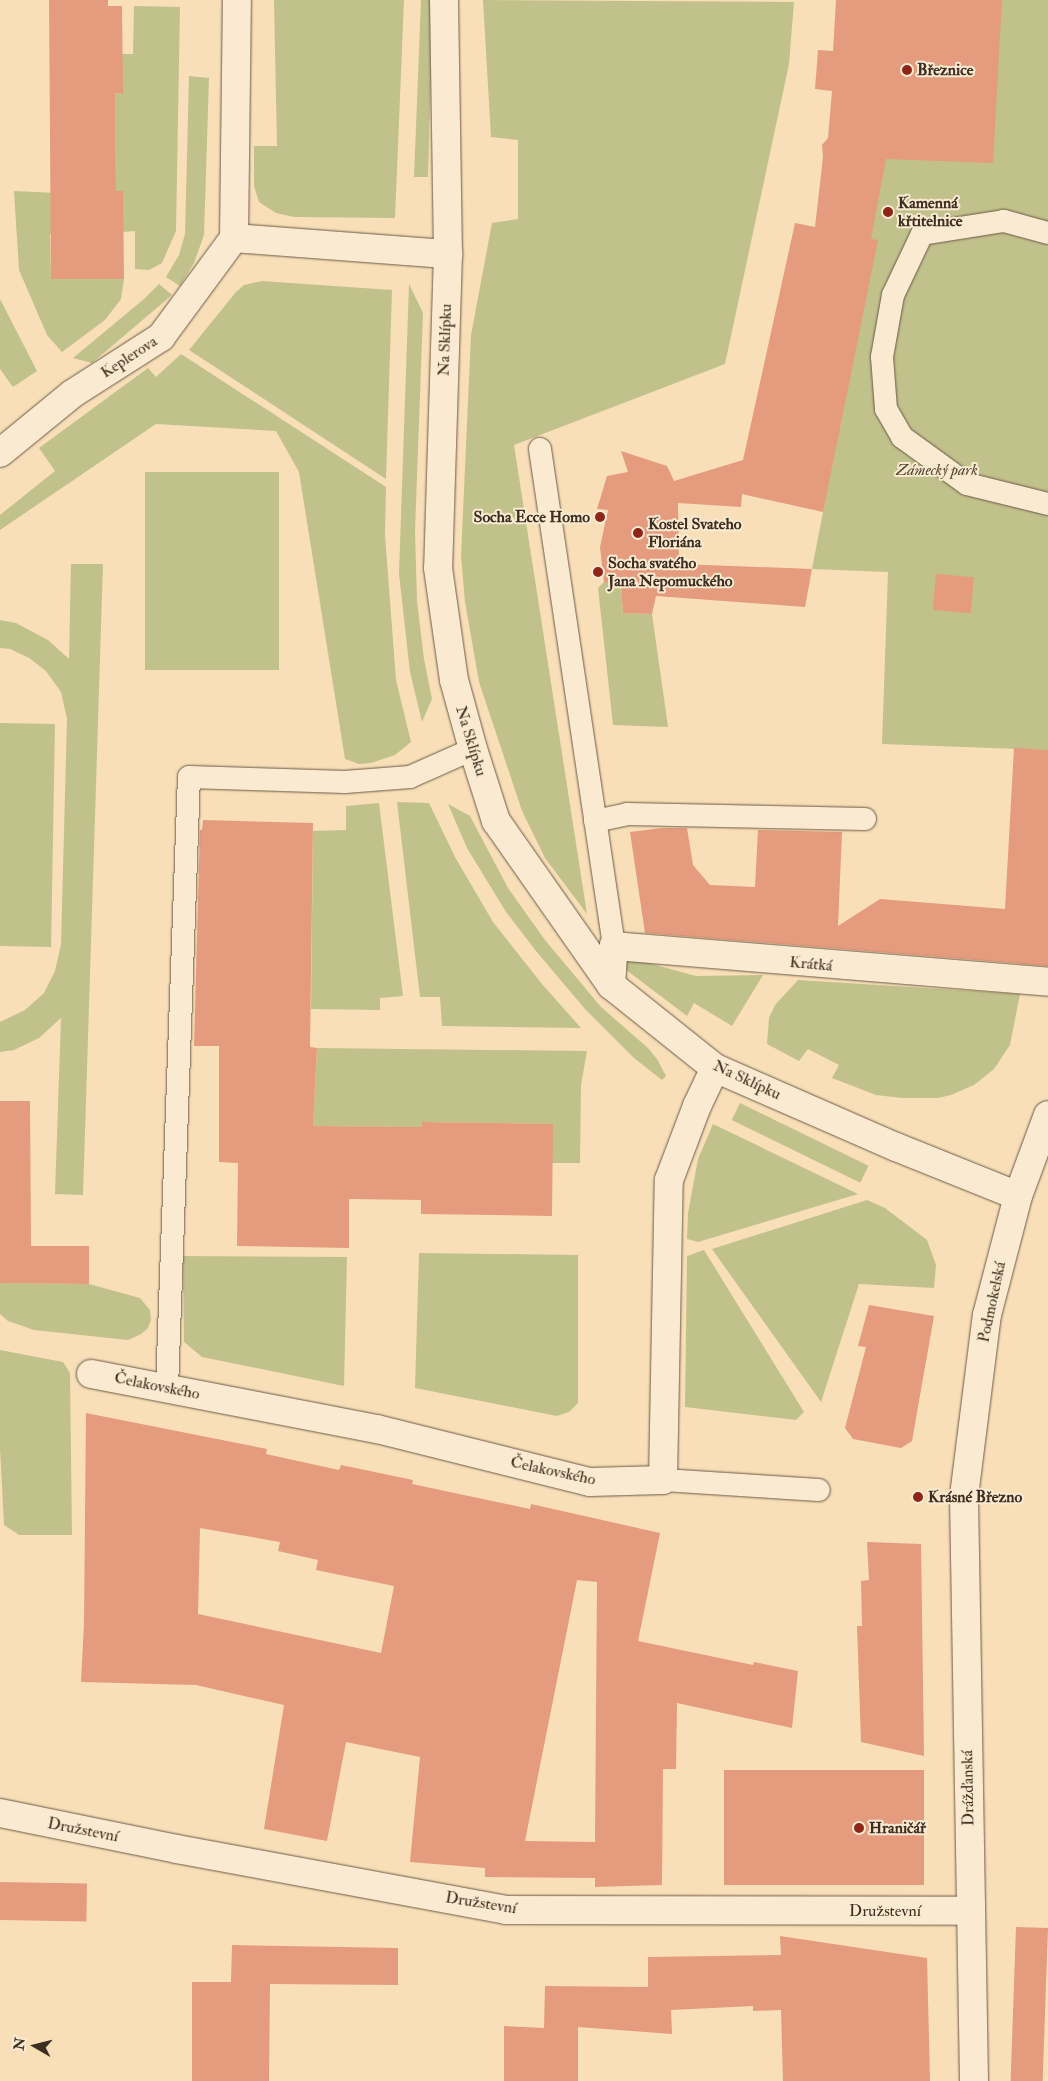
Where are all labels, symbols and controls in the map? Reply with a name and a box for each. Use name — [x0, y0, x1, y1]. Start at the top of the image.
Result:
place label: Březnice — [917, 60, 973, 80]
marker: Březnice — [901, 64, 913, 76]
place label: Kamenná křtitelnice — [898, 193, 963, 231]
marker: Kamenná křtitelnice — [882, 206, 894, 218]
street label: Na Sklípku — [434, 303, 456, 377]
street label: Keplerova — [97, 332, 161, 382]
park label: Zámecký park — [896, 460, 978, 480]
place label: Socha Ecce Homo — [474, 507, 590, 527]
marker: Socha Ecce Homo — [594, 511, 606, 523]
place label: Kostel Svateho Floriána — [648, 514, 742, 552]
marker: Kostel Svateho Floriána — [632, 527, 644, 539]
place label: Socha svatého Jana Nepomuckého — [608, 553, 733, 591]
marker: Socha svatého Jana Nepomuckého — [592, 566, 604, 578]
street label: Na Sklípku — [451, 703, 491, 779]
street label: Krátká — [789, 953, 833, 975]
street label: Na Sklípku — [710, 1056, 784, 1104]
street label: Podmokelská — [974, 1260, 1010, 1344]
street label: Čelakovského — [113, 1368, 201, 1404]
street label: Čelakovského — [509, 1453, 597, 1489]
place label: Krásné Březno — [928, 1487, 1022, 1507]
marker: Krásné Březno — [912, 1491, 924, 1503]
street label: Drážďanská — [958, 1750, 978, 1826]
street label: Družstevní — [46, 1814, 120, 1846]
place label: Hraničář — [869, 1818, 926, 1838]
marker: Hraničář — [853, 1822, 865, 1834]
street label: Družstevní — [444, 1888, 518, 1918]
street label: Družstevní — [849, 1901, 921, 1921]
north arrow — [10, 2021, 60, 2071]
text: N — [10, 2036, 29, 2051]

